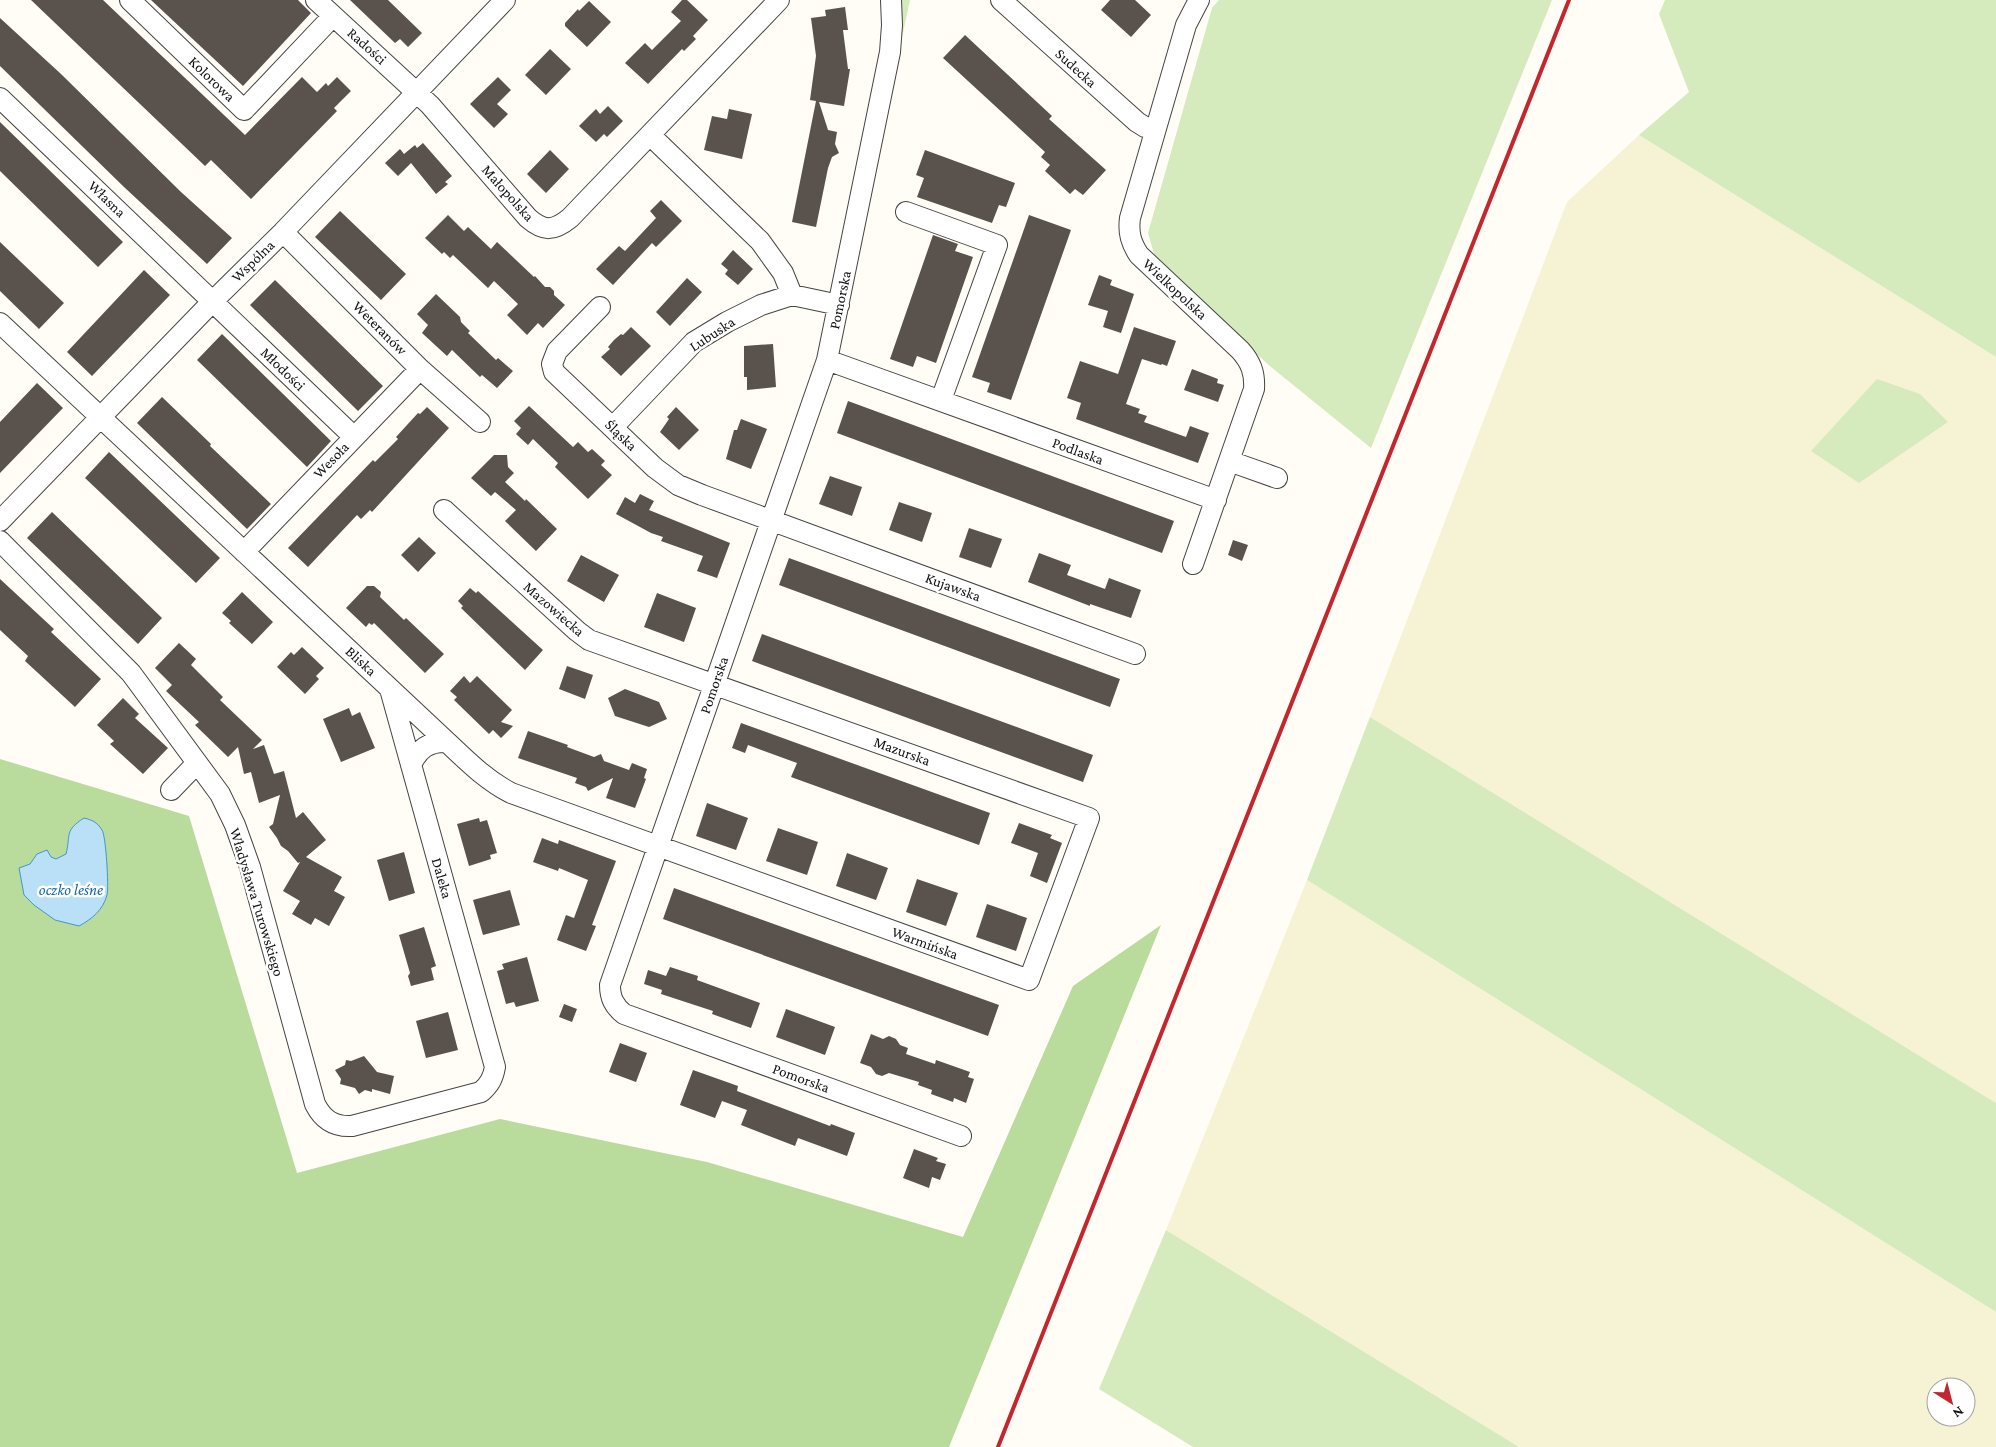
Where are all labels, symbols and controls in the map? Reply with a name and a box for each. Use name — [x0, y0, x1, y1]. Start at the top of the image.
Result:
street label: Radości — [344, 24, 390, 68]
street label: Sudecka — [1052, 45, 1100, 91]
street label: Kolorowa — [186, 53, 238, 105]
street label: Małopolska — [478, 162, 537, 225]
street label: Własna — [85, 177, 129, 221]
street label: Wspólna — [228, 237, 278, 286]
street label: Wielkopolska — [1139, 255, 1210, 323]
street label: Pomorska — [826, 269, 854, 331]
street label: Weteranów — [350, 298, 411, 359]
street label: Lubuska — [686, 313, 738, 355]
street label: Młodości — [258, 344, 308, 394]
street label: Śląska — [601, 416, 640, 455]
street label: Podlaska — [1050, 434, 1106, 468]
street label: Wesoła — [310, 439, 352, 481]
street label: Kujawska — [923, 570, 983, 605]
street label: Mazowiecka — [520, 578, 588, 640]
street label: Bliska — [342, 643, 380, 679]
street label: Pomorska — [697, 654, 731, 716]
street label: Mazurska — [872, 733, 932, 769]
street label: Władysława Turowskiego — [226, 826, 287, 978]
street label: Daleka — [429, 856, 455, 900]
water label: oczko leśne — [39, 881, 103, 898]
street label: Warmińska — [890, 924, 960, 962]
street label: Pomorska — [770, 1060, 832, 1096]
north arrow — [1926, 1377, 1976, 1427]
text: N — [1950, 1403, 1967, 1422]

